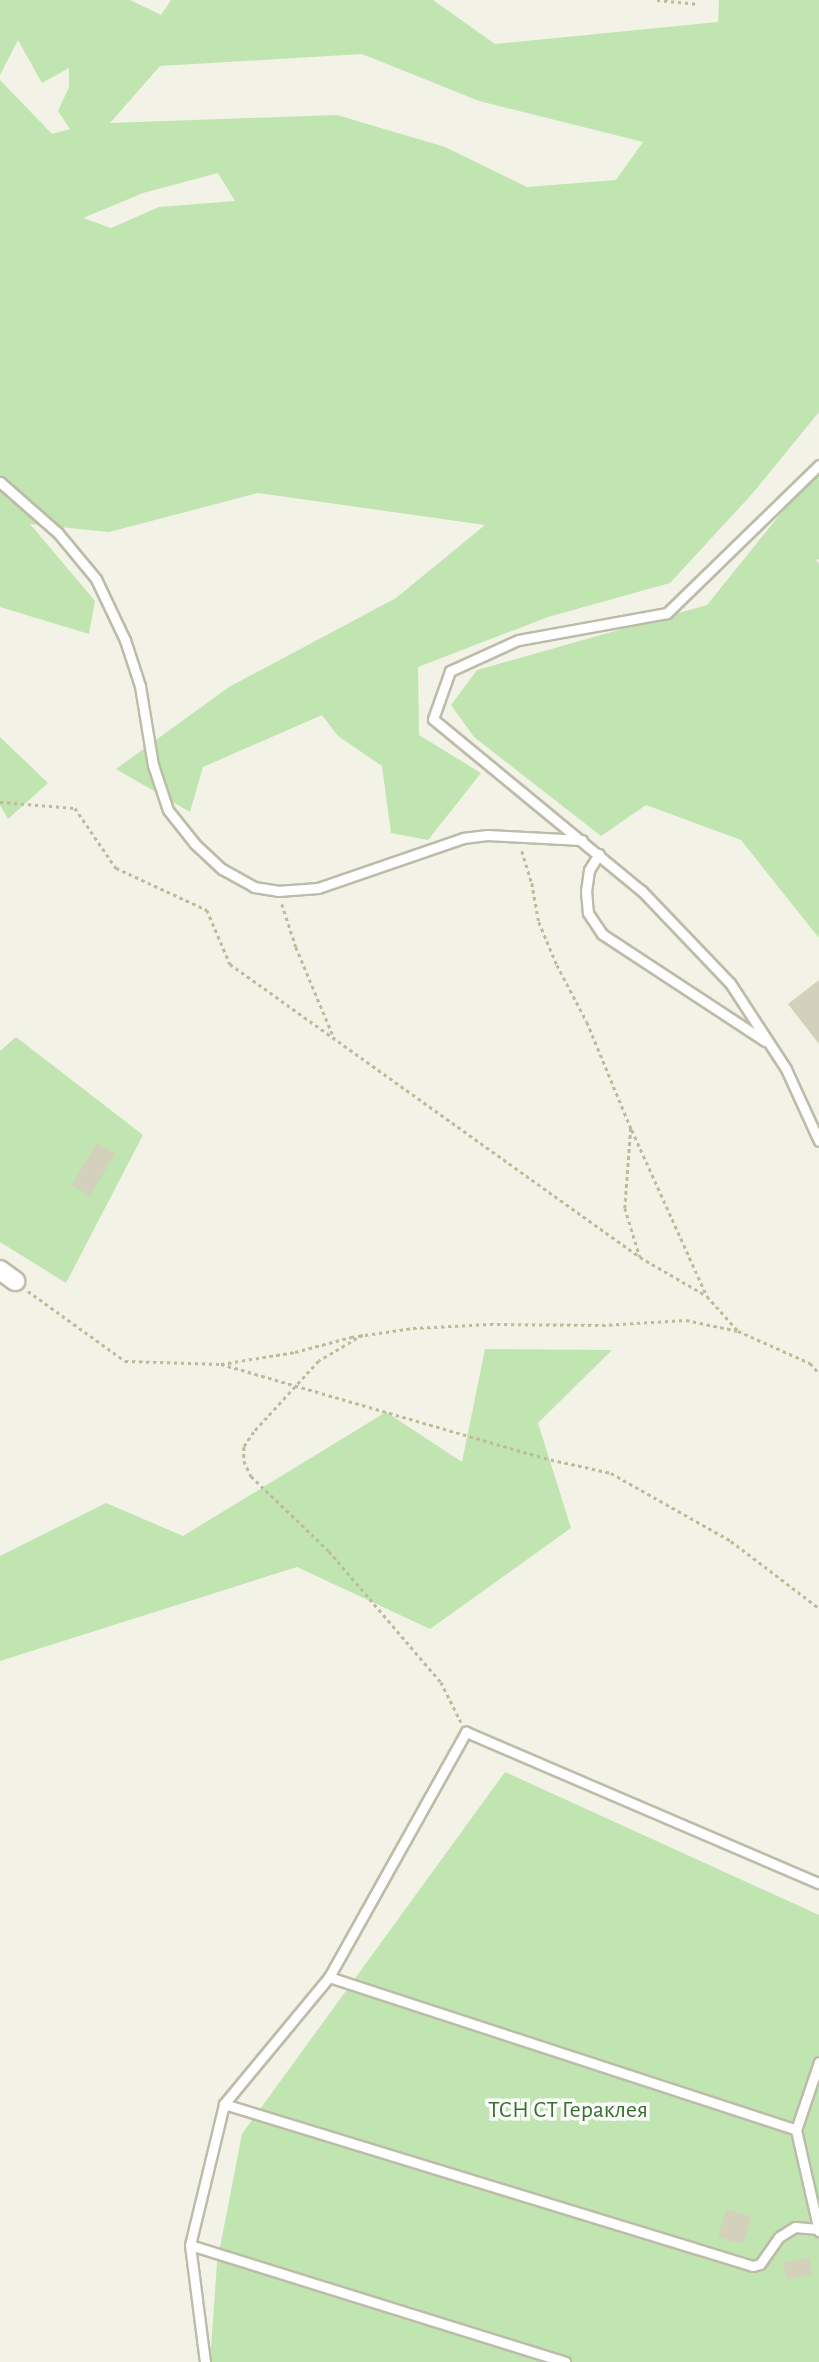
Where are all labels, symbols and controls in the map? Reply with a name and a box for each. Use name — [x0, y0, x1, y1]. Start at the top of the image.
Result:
park label: ТСН СТ Гераклея — [488, 2097, 648, 2125]

